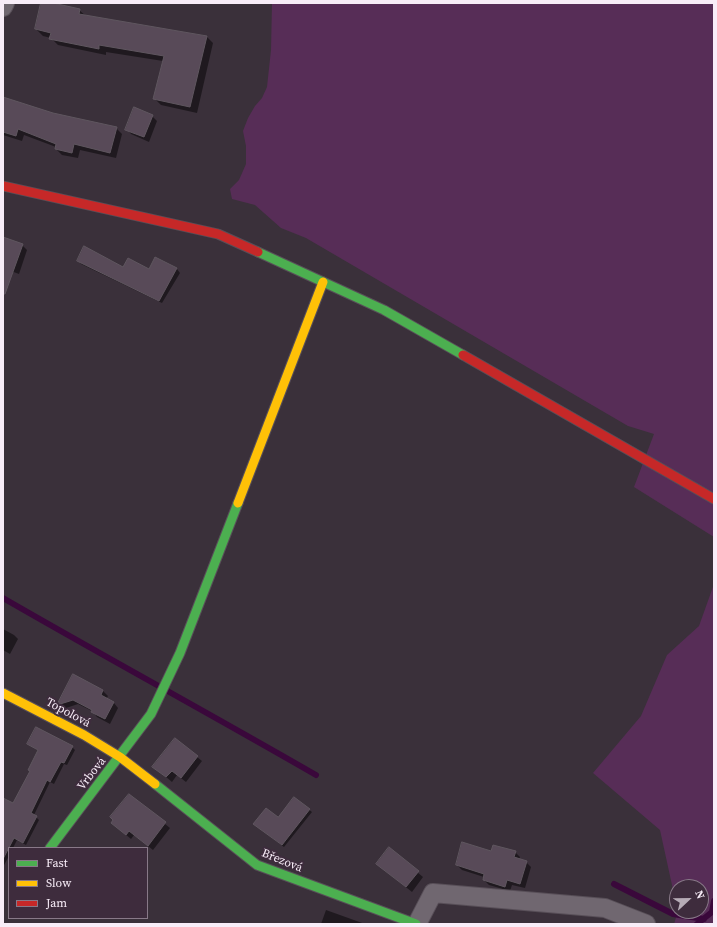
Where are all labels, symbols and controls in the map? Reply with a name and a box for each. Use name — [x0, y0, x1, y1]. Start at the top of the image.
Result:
street label: Topolová — [43, 695, 93, 731]
street label: Vrbová — [75, 755, 109, 793]
street label: Březová — [260, 846, 304, 876]
legend — [8, 847, 148, 919]
text: Fast — [46, 855, 68, 871]
text: Slow — [46, 875, 71, 891]
north arrow — [669, 879, 709, 919]
text: N — [691, 888, 708, 901]
text: Jam — [46, 895, 67, 911]

